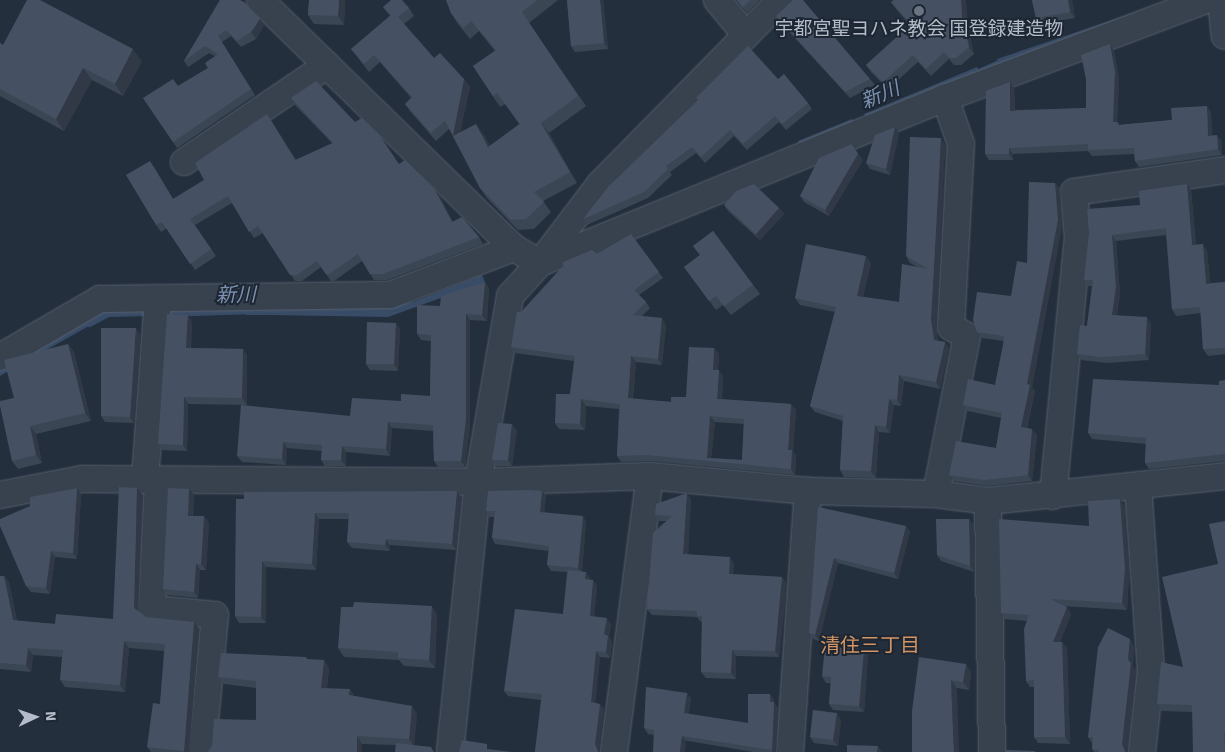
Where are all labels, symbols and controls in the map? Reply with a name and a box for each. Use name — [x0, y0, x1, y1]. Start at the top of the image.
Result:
marker: 宇都宮聖ヨハネ教会 国登録建造物 — [913, 5, 925, 17]
place label: 宇都宮聖ヨハネ教会 国登録建造物 — [774, 19, 1064, 41]
water label: 新川 — [857, 76, 903, 114]
water label: 新川 — [216, 283, 256, 307]
district label: 清住三丁目 — [820, 633, 920, 657]
north arrow — [10, 692, 60, 742]
text: N — [42, 711, 59, 722]

